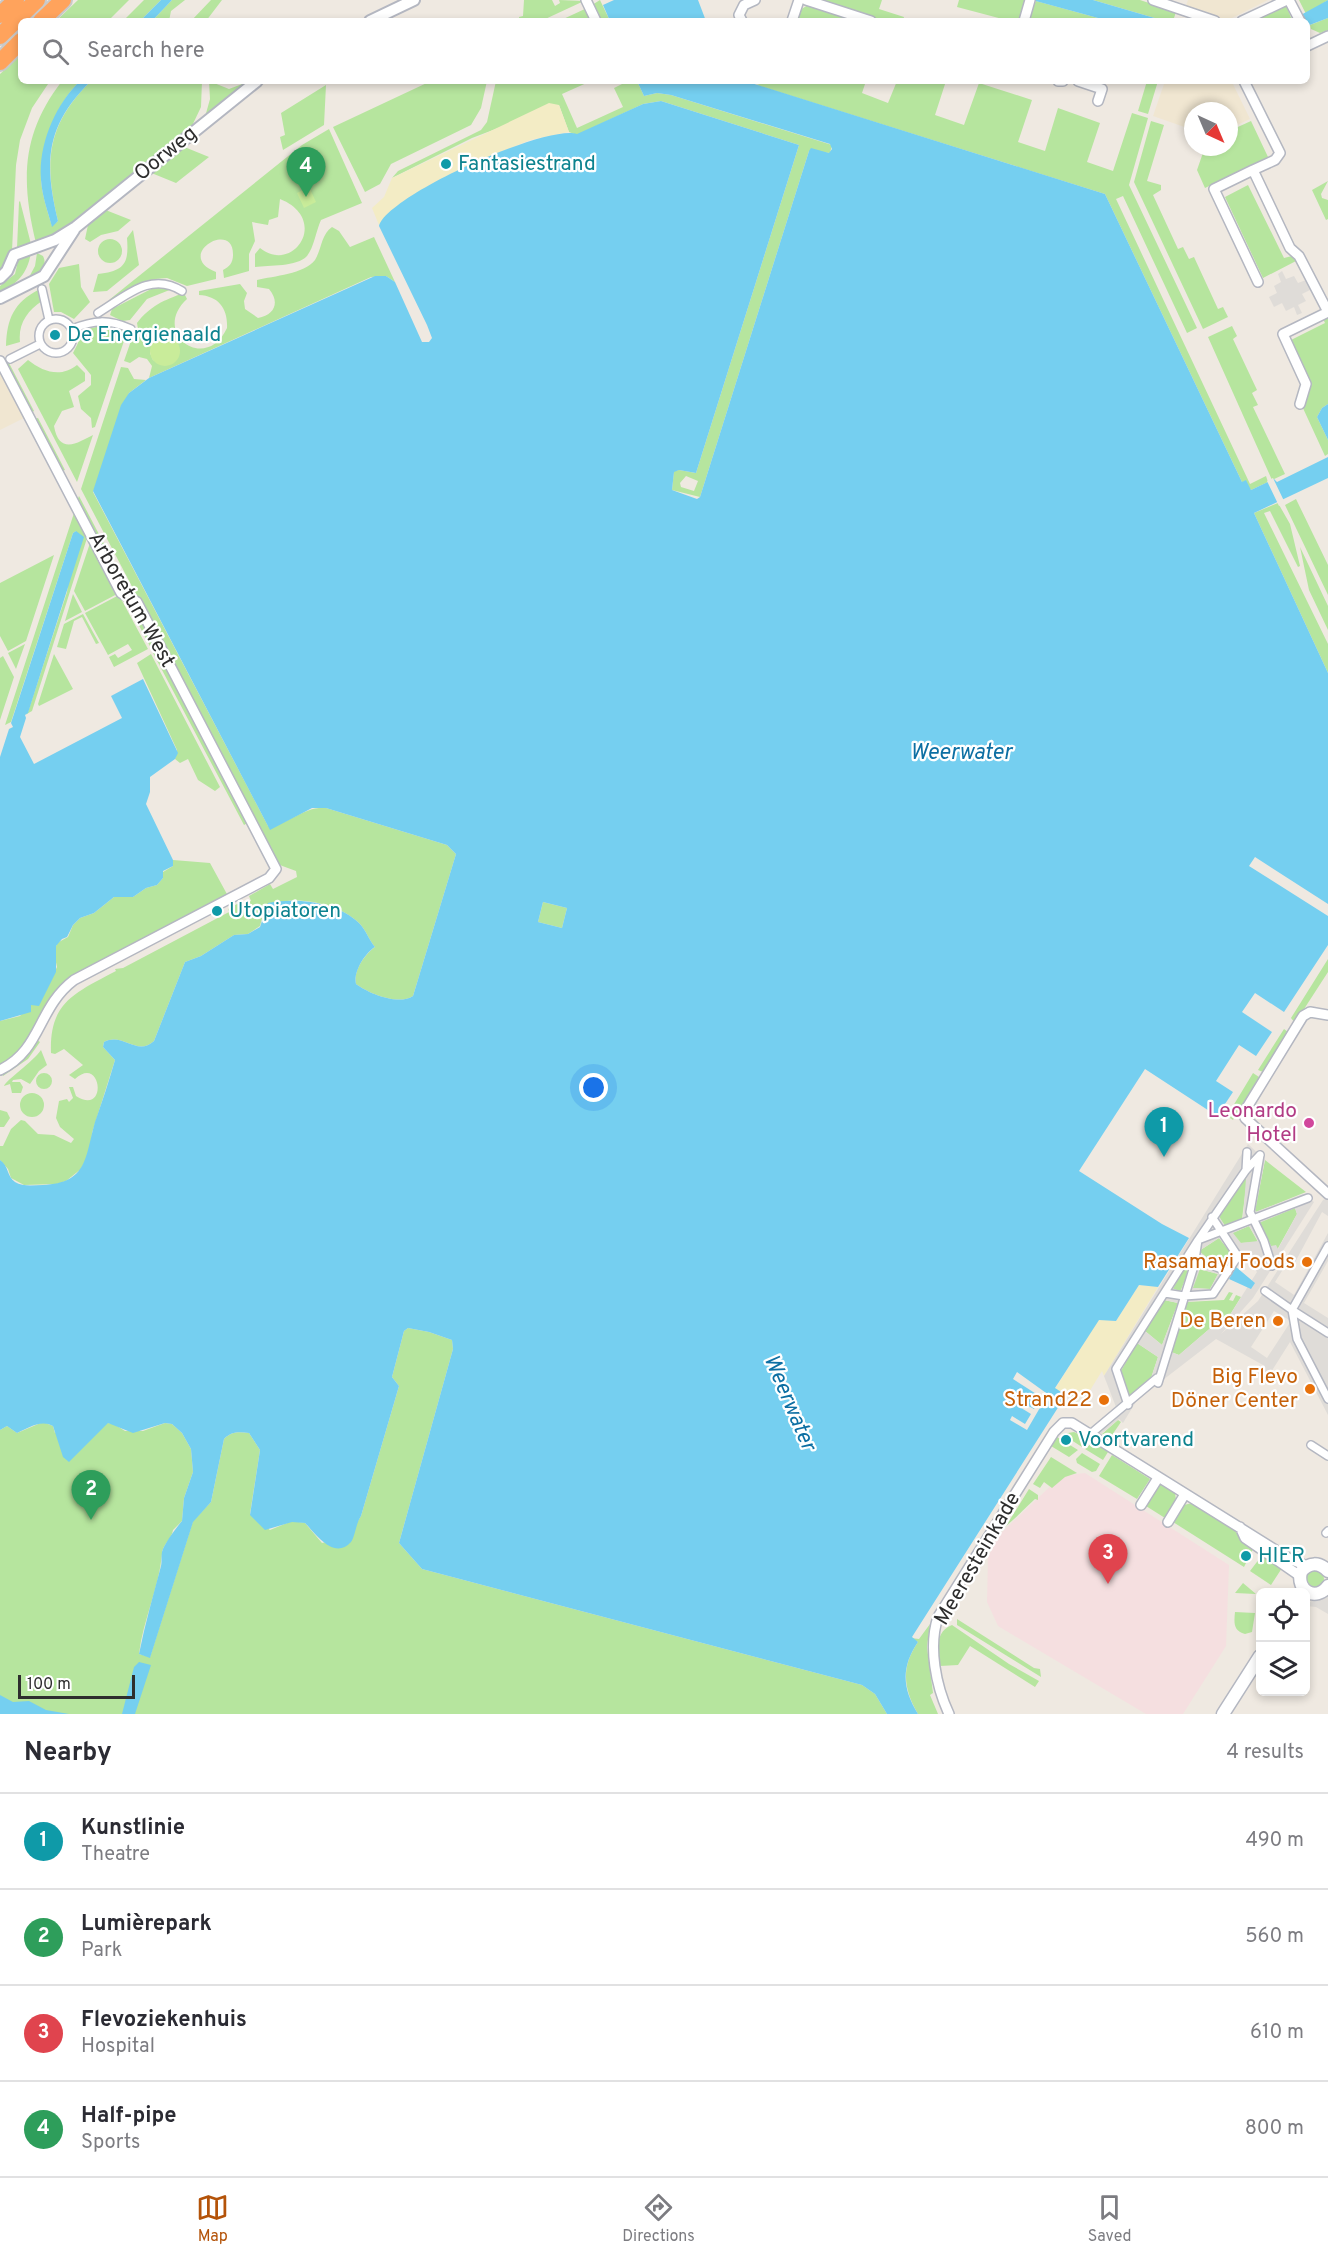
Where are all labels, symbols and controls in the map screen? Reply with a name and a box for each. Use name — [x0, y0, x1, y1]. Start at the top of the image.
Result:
search box — [18, 18, 1310, 84]
icon: search — [39, 35, 72, 68]
text: Search here — [87, 38, 205, 65]
north arrow — [1184, 102, 1238, 156]
street label: Oorweg — [129, 120, 203, 188]
pin: 4 — [286, 148, 326, 197]
place label: Fantasiestrand — [458, 151, 596, 178]
marker: Fantasiestrand — [439, 157, 453, 171]
place label: De Energienaald — [67, 322, 221, 349]
marker: De Energienaald — [48, 328, 62, 342]
street label: Arboretum West — [81, 527, 181, 673]
water label: Weerwater — [910, 740, 1014, 767]
place label: Utopiatoren — [229, 898, 341, 925]
marker: Utopiatoren — [210, 904, 224, 918]
your location — [579, 1073, 608, 1102]
place label: Leonardo Hotel — [1208, 1098, 1297, 1149]
pin: 1 — [1144, 1108, 1184, 1157]
marker: Leonardo Hotel — [1302, 1116, 1316, 1130]
place label: Rasamayi Foods — [1143, 1249, 1295, 1276]
marker: Rasamayi Foods — [1300, 1255, 1314, 1269]
place label: De Beren — [1179, 1308, 1266, 1335]
marker: De Beren — [1271, 1314, 1285, 1328]
water label: Weerwater — [757, 1351, 822, 1457]
place label: Big Flevo Döner Center — [1171, 1364, 1298, 1415]
marker: Big Flevo Döner Center — [1303, 1382, 1317, 1396]
place label: Strand22 — [1004, 1387, 1092, 1414]
marker: Strand22 — [1097, 1393, 1111, 1407]
place label: Voortvarend — [1078, 1427, 1194, 1454]
marker: Voortvarend — [1059, 1433, 1073, 1447]
pin: 2 — [72, 1470, 110, 1520]
street label: Meeresteinkade — [929, 1487, 1027, 1631]
pin: 3 — [1088, 1534, 1128, 1584]
place label: HIER — [1258, 1543, 1305, 1570]
marker: HIER — [1239, 1549, 1253, 1563]
map controls — [1256, 1588, 1310, 1696]
button: locate — [1256, 1588, 1310, 1642]
button: layers — [1256, 1642, 1310, 1696]
scale bar — [18, 1672, 135, 1700]
text: 100 m — [27, 1675, 71, 1695]
text: Nearby — [24, 1737, 112, 1770]
text: 4 results — [1227, 1740, 1304, 1766]
text: Kunstlinie — [81, 1815, 185, 1842]
text: 1 — [40, 1828, 48, 1854]
text: 490 m — [1246, 1828, 1304, 1854]
text: Theatre — [81, 1842, 150, 1868]
text: Lumièrepark — [81, 1911, 212, 1938]
text: 2 — [37, 1924, 50, 1950]
text: 560 m — [1245, 1924, 1304, 1950]
text: Park — [81, 1938, 122, 1964]
text: Flevoziekenhuis — [81, 2007, 247, 2034]
text: 3 — [38, 2020, 50, 2046]
text: 610 m — [1250, 2020, 1304, 2046]
text: Hospital — [81, 2034, 155, 2060]
text: Half-pipe — [81, 2103, 177, 2130]
text: 4 — [37, 2116, 50, 2142]
text: 800 m — [1245, 2116, 1304, 2142]
text: Sports — [81, 2130, 141, 2156]
tab: Map — [196, 2191, 229, 2247]
tab: Directions — [622, 2191, 695, 2247]
tab: Saved — [1088, 2191, 1132, 2247]

